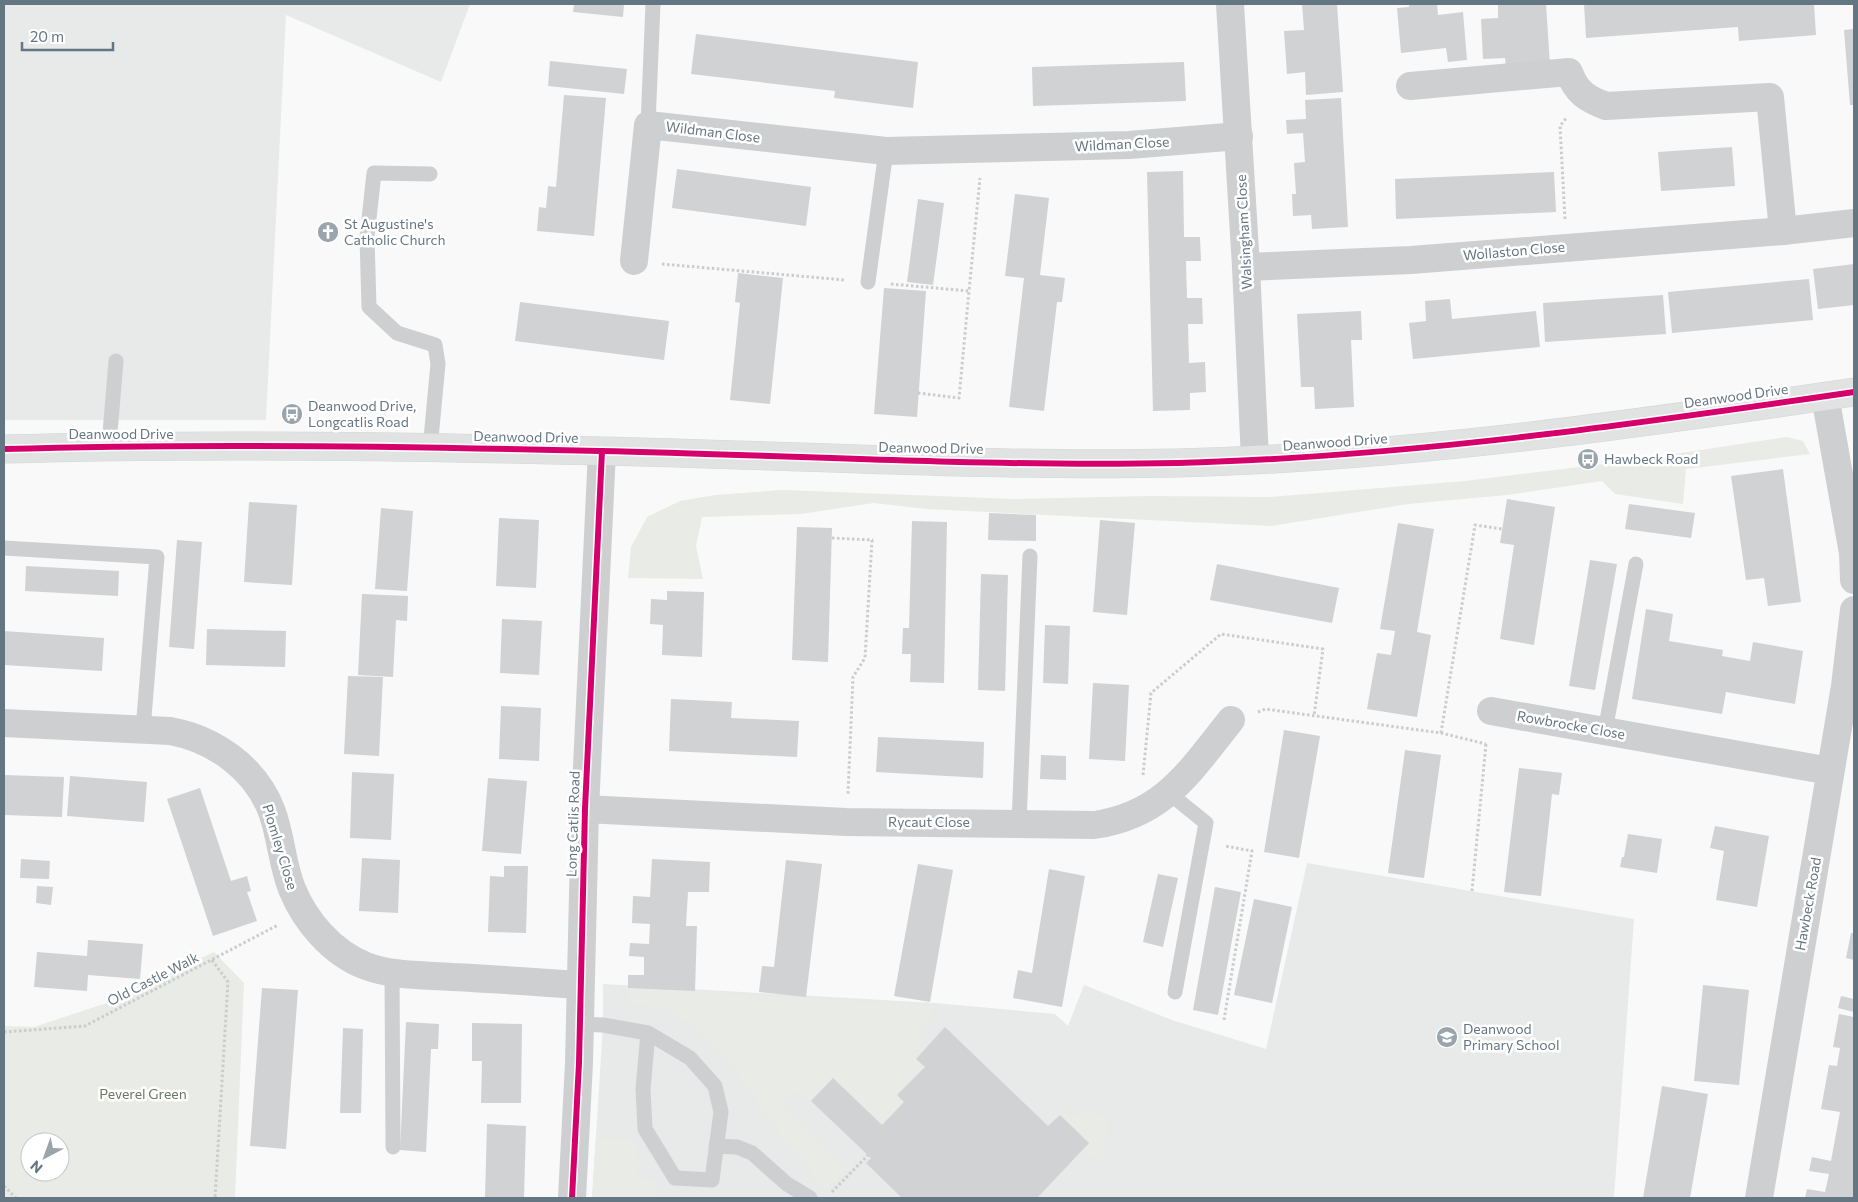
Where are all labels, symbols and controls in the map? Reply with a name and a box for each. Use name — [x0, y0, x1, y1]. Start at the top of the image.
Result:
scale bar — [22, 20, 114, 52]
text: 20 m — [30, 27, 64, 45]
street label: Wildman Close — [665, 117, 761, 146]
street label: Wildman Close — [1074, 133, 1170, 154]
street label: Walsingham Close — [1232, 174, 1255, 290]
place label: St Augustine's Catholic Church — [344, 215, 446, 248]
church icon: St Augustine's Catholic Church — [316, 220, 340, 244]
street label: Wollaston Close — [1462, 238, 1566, 263]
street label: Deanwood Drive — [1683, 380, 1789, 411]
place label: Deanwood Drive, Longcatlis Road — [308, 397, 416, 430]
bus stop icon: Deanwood Drive, Longcatlis Road — [280, 402, 304, 426]
street label: Deanwood Drive — [68, 425, 174, 442]
street label: Deanwood Drive — [473, 427, 579, 446]
street label: Deanwood Drive — [1282, 429, 1388, 454]
street label: Deanwood Drive — [878, 438, 984, 457]
bus stop icon: Hawbeck Road — [1576, 447, 1600, 471]
place label: Hawbeck Road — [1604, 450, 1698, 467]
street label: Rowbrocke Close — [1516, 707, 1627, 742]
street label: Long Catlis Road — [562, 771, 583, 877]
street label: Plomley Close — [259, 802, 302, 892]
street label: Rycaut Close — [888, 813, 970, 830]
street label: Hawbeck Road — [1791, 856, 1824, 952]
street label: Old Castle Walk — [104, 948, 202, 1009]
place label: Deanwood Primary School — [1463, 1020, 1559, 1053]
school or university icon: Deanwood Primary School — [1435, 1025, 1459, 1049]
park label: Peverel Green — [99, 1085, 187, 1102]
north arrow — [20, 1132, 70, 1182]
text: N — [27, 1157, 46, 1177]

